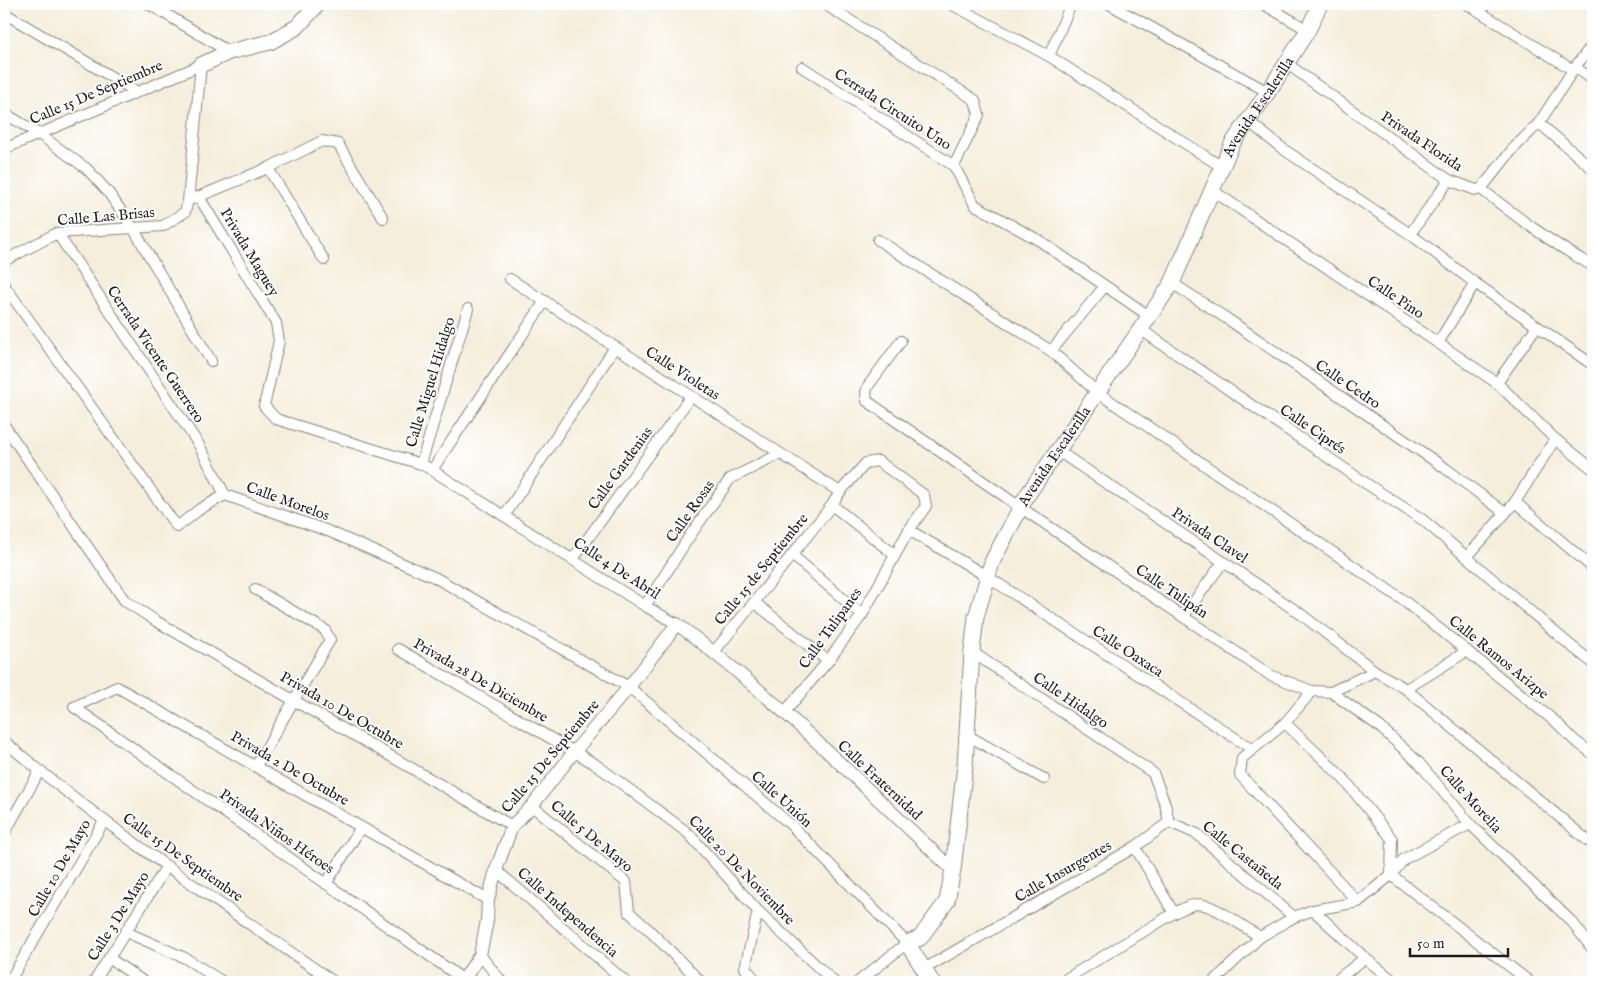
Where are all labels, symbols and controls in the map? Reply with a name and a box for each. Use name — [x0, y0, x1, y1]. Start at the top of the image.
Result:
street label: Avenida Escalerilla — [1218, 53, 1299, 161]
street label: Calle 15 De Septiembre — [27, 56, 166, 129]
street label: Cerrada Circuito Uno — [830, 64, 955, 154]
street label: Privada Florida — [1377, 107, 1467, 176]
street label: Calle Las Brisas — [57, 203, 156, 230]
street label: Privada Maguey — [216, 205, 284, 300]
street label: Calle Pino — [1364, 272, 1428, 323]
street label: Cerrada Vicente Guerrero — [103, 282, 209, 426]
street label: Calle Miguel Hidalgo — [402, 315, 459, 450]
street label: Calle Violetas — [642, 342, 724, 405]
street label: Calle Cedro — [1311, 356, 1384, 413]
street label: Calle Ciprés — [1276, 400, 1349, 459]
street label: Avenida Escalerilla — [1013, 402, 1095, 510]
street label: Calle Gardenias — [584, 423, 657, 514]
street label: Calle Rosas — [662, 476, 719, 546]
street label: Calle Morelos — [244, 478, 332, 525]
street label: Privada Clavel — [1168, 503, 1252, 568]
street label: Calle 15 de Septiembre — [710, 509, 812, 629]
street label: Calle 4 De Abril — [570, 533, 665, 604]
street label: Calle Tulipán — [1132, 560, 1212, 623]
street label: Calle Tulipanes — [795, 584, 866, 673]
street label: Calle Ramos Arizpe — [1445, 611, 1553, 704]
street label: Calle Oaxaca — [1089, 621, 1167, 682]
street label: Privada 28 De Diciembre — [410, 634, 552, 727]
street label: Privada 10 De Octubre — [277, 667, 407, 754]
street label: Calle Hidalgo — [1029, 668, 1112, 733]
street label: Calle 15 De Septiembre — [497, 696, 604, 817]
street label: Privada 2 De Octubre — [227, 727, 352, 810]
street label: Calle Fraternidad — [833, 736, 927, 825]
street label: Calle Morelia — [1435, 762, 1506, 837]
street label: Calle Unión — [747, 767, 816, 832]
street label: Privada Niños Héroes — [216, 785, 338, 878]
street label: Calle 5 De Mayo — [546, 796, 637, 876]
street label: Calle 15 De Septiembre — [119, 809, 247, 906]
street label: Calle 20 De Noviembre — [684, 811, 799, 929]
street label: Calle 10 De Mayo — [24, 816, 95, 920]
street label: Calle Castañeda — [1198, 817, 1288, 894]
street label: Calle Insurgentes — [1011, 836, 1115, 907]
street label: Calle Independencia — [513, 863, 622, 962]
street label: Calle 3 De Mayo — [83, 868, 154, 965]
scale bar — [1410, 926, 1507, 958]
text: 50 m — [1417, 934, 1445, 953]

